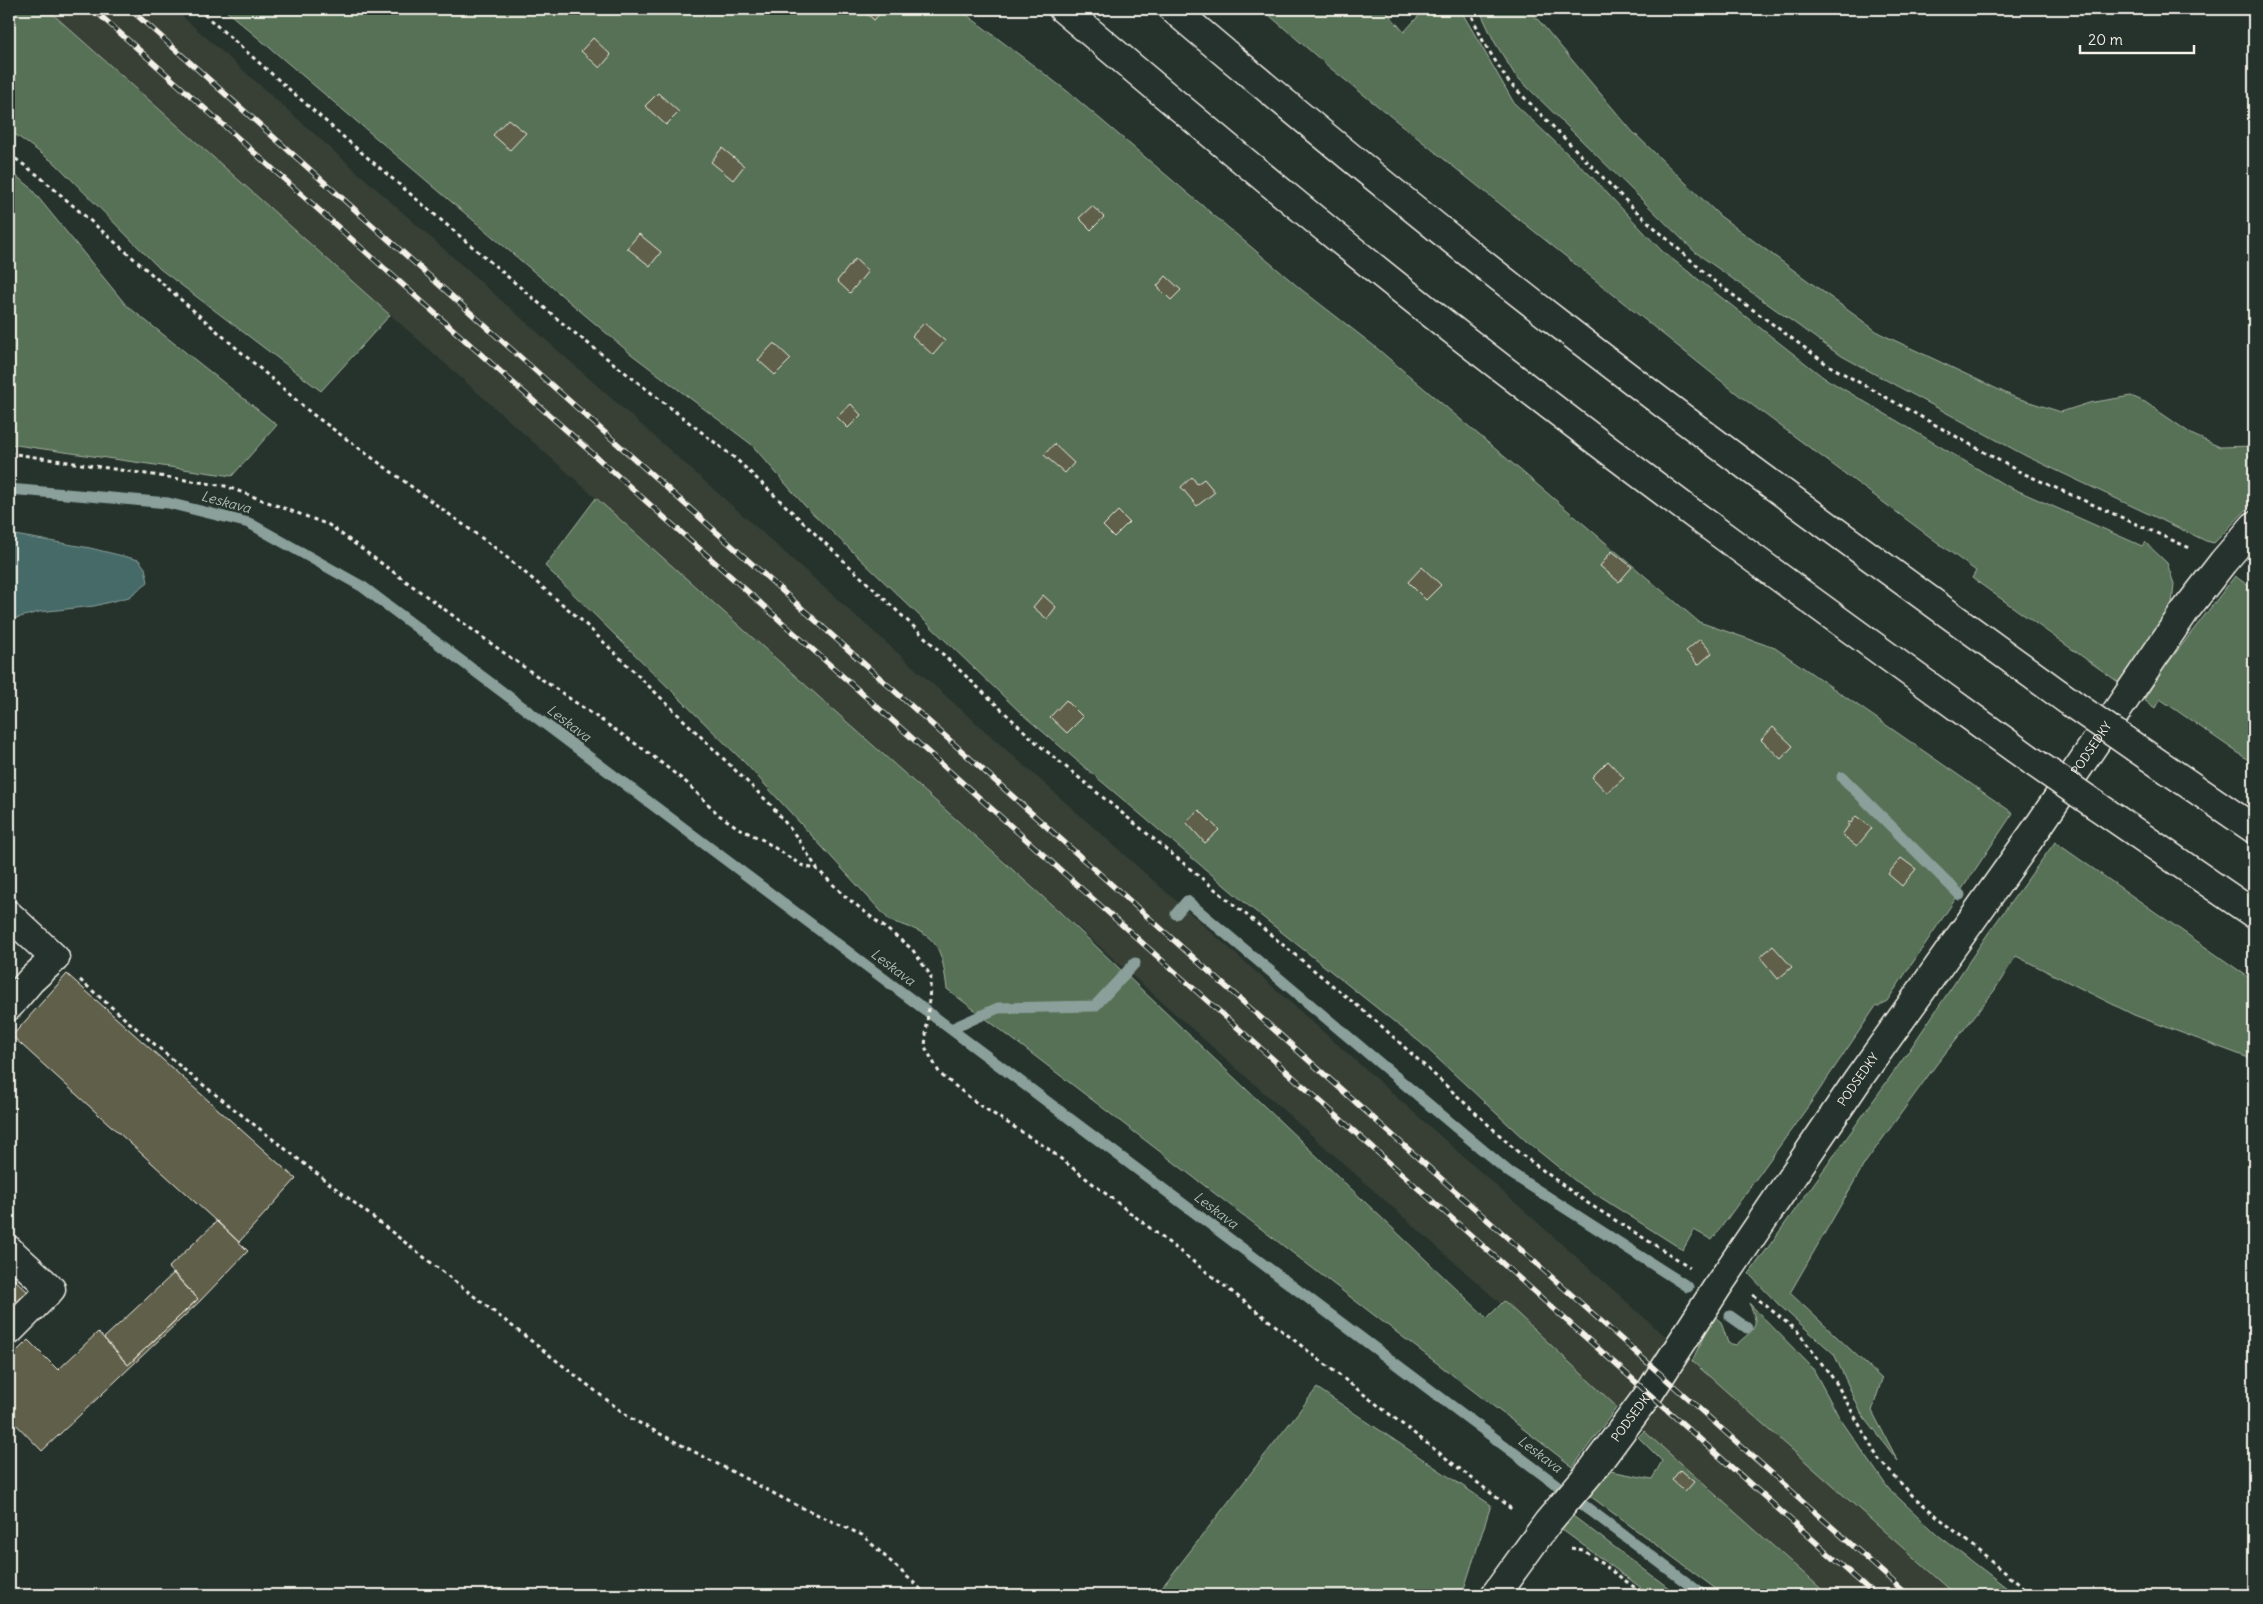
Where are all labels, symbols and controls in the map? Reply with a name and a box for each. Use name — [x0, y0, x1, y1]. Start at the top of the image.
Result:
scale bar — [2080, 22, 2194, 54]
text: 20 m — [2088, 30, 2123, 49]
water label: Leskava — [199, 487, 254, 518]
water label: Leskava — [543, 701, 596, 746]
street label: PODSEDKY — [2068, 718, 2115, 778]
water label: Leskava — [867, 945, 920, 990]
street label: PODSEDKY — [1834, 1050, 1882, 1109]
water label: Leskava — [1190, 1188, 1243, 1233]
street label: PODSEDKY — [1608, 1386, 1657, 1445]
water label: Leskava — [1514, 1432, 1567, 1477]

